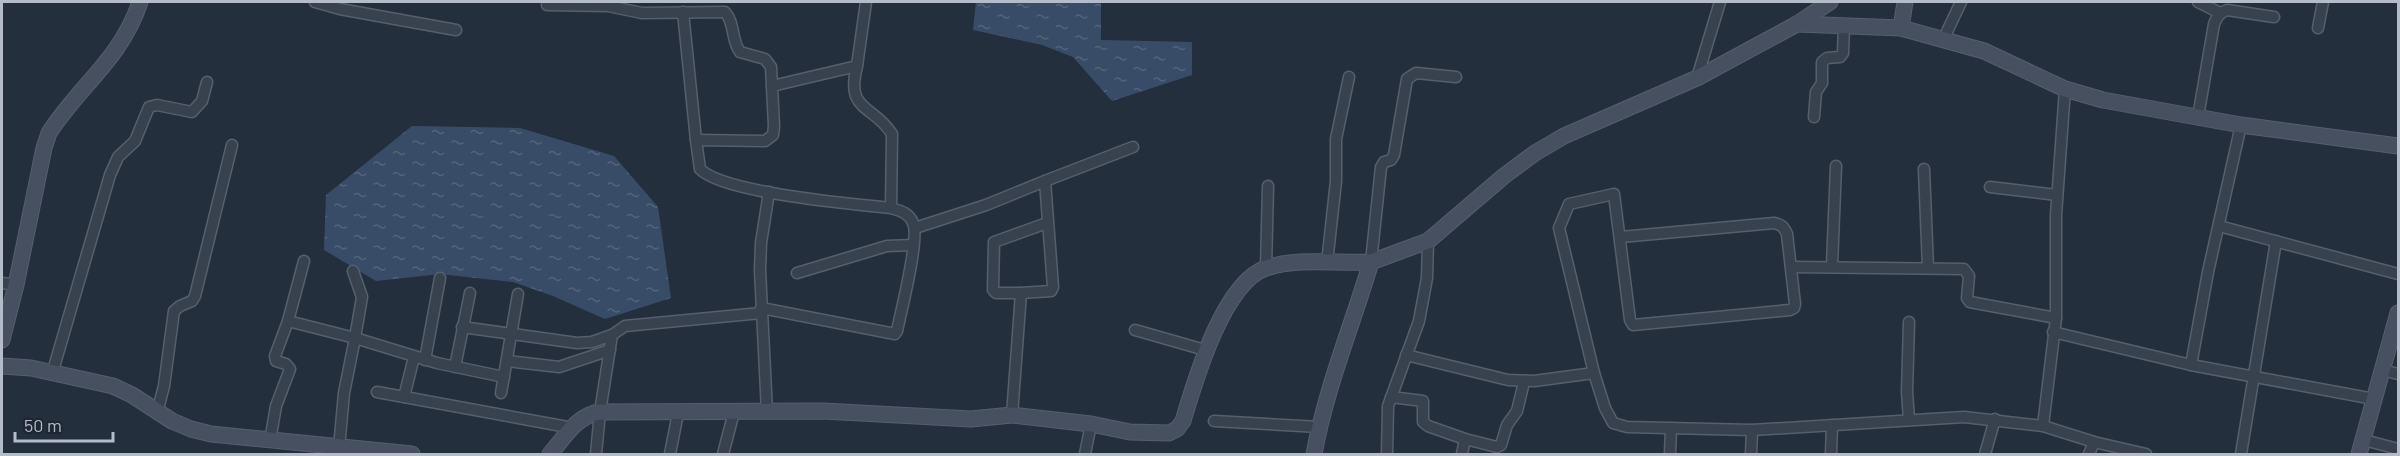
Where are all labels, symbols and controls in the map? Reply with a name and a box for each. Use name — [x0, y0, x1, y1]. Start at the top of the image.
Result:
scale bar — [15, 405, 112, 443]
text: 50 m — [24, 414, 62, 436]

